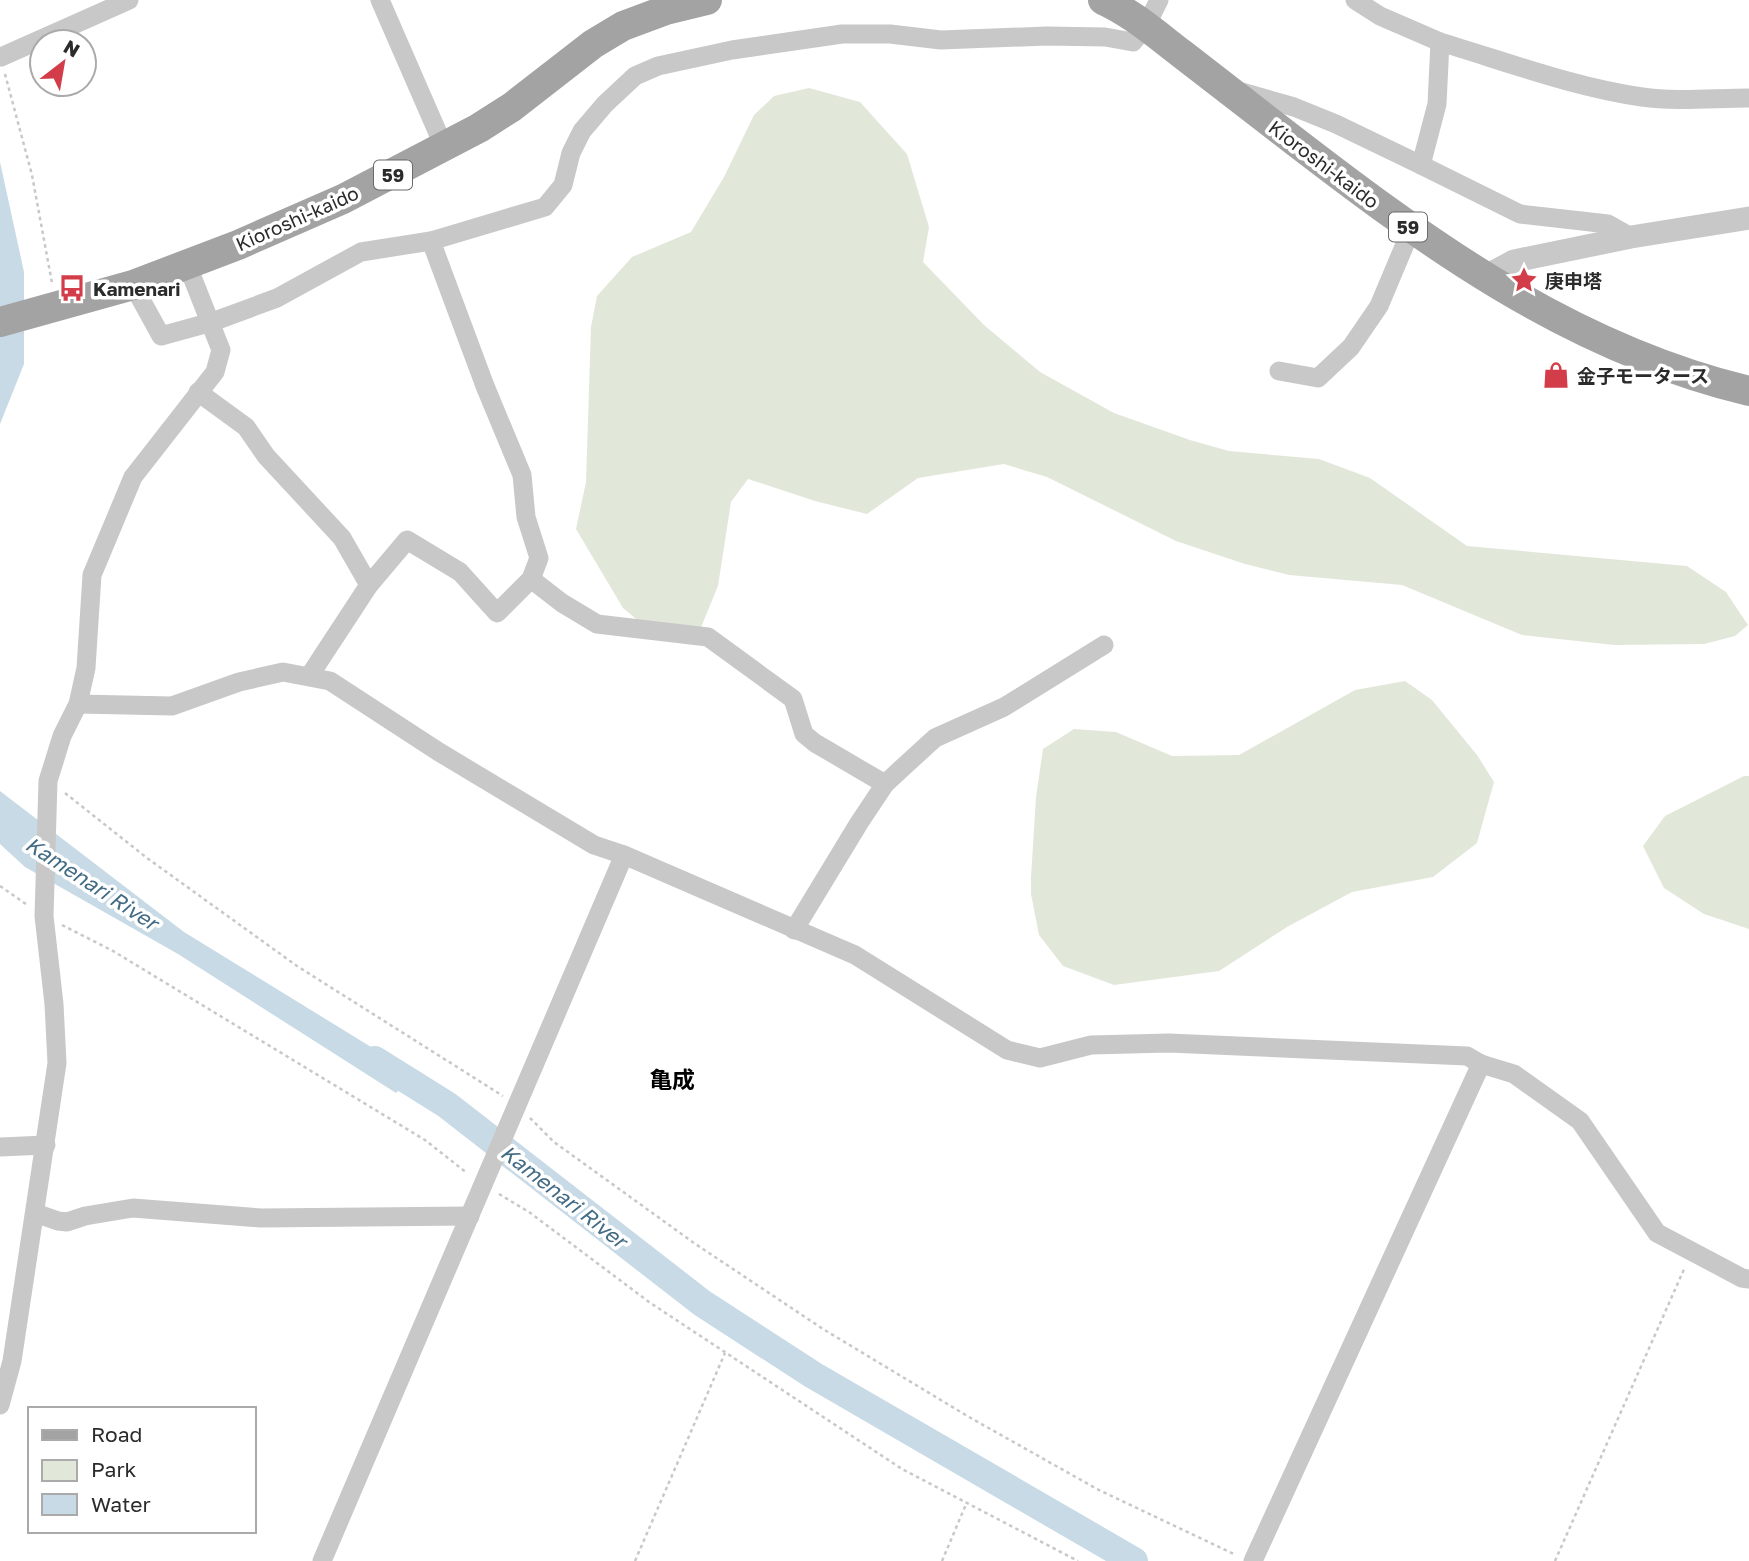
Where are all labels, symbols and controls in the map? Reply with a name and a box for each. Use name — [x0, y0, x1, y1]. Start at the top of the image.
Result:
north arrow — [28, 28, 98, 98]
text: N — [60, 34, 84, 62]
street label: Kioroshi-kaido — [1264, 115, 1384, 213]
road number: 59 — [374, 160, 412, 190]
street label: Kioroshi-kaido — [232, 181, 362, 255]
road number: 59 — [1389, 212, 1427, 242]
place icon: 庚申塔 — [1509, 265, 1539, 295]
place label: 庚申塔 — [1545, 269, 1602, 292]
bus stop icon: Kamenari — [57, 273, 87, 303]
place label: Kamenari — [93, 277, 181, 300]
shop icon: 金子モータース — [1541, 360, 1571, 390]
place label: 金子モータース — [1577, 364, 1709, 387]
water label: Kamenari River — [21, 831, 165, 937]
district label: 亀成 — [649, 1065, 695, 1093]
water label: Kamenari River — [496, 1139, 634, 1255]
legend — [28, 1407, 256, 1533]
text: Road — [91, 1421, 142, 1447]
text: Park — [91, 1456, 137, 1482]
text: Water — [91, 1491, 151, 1517]

